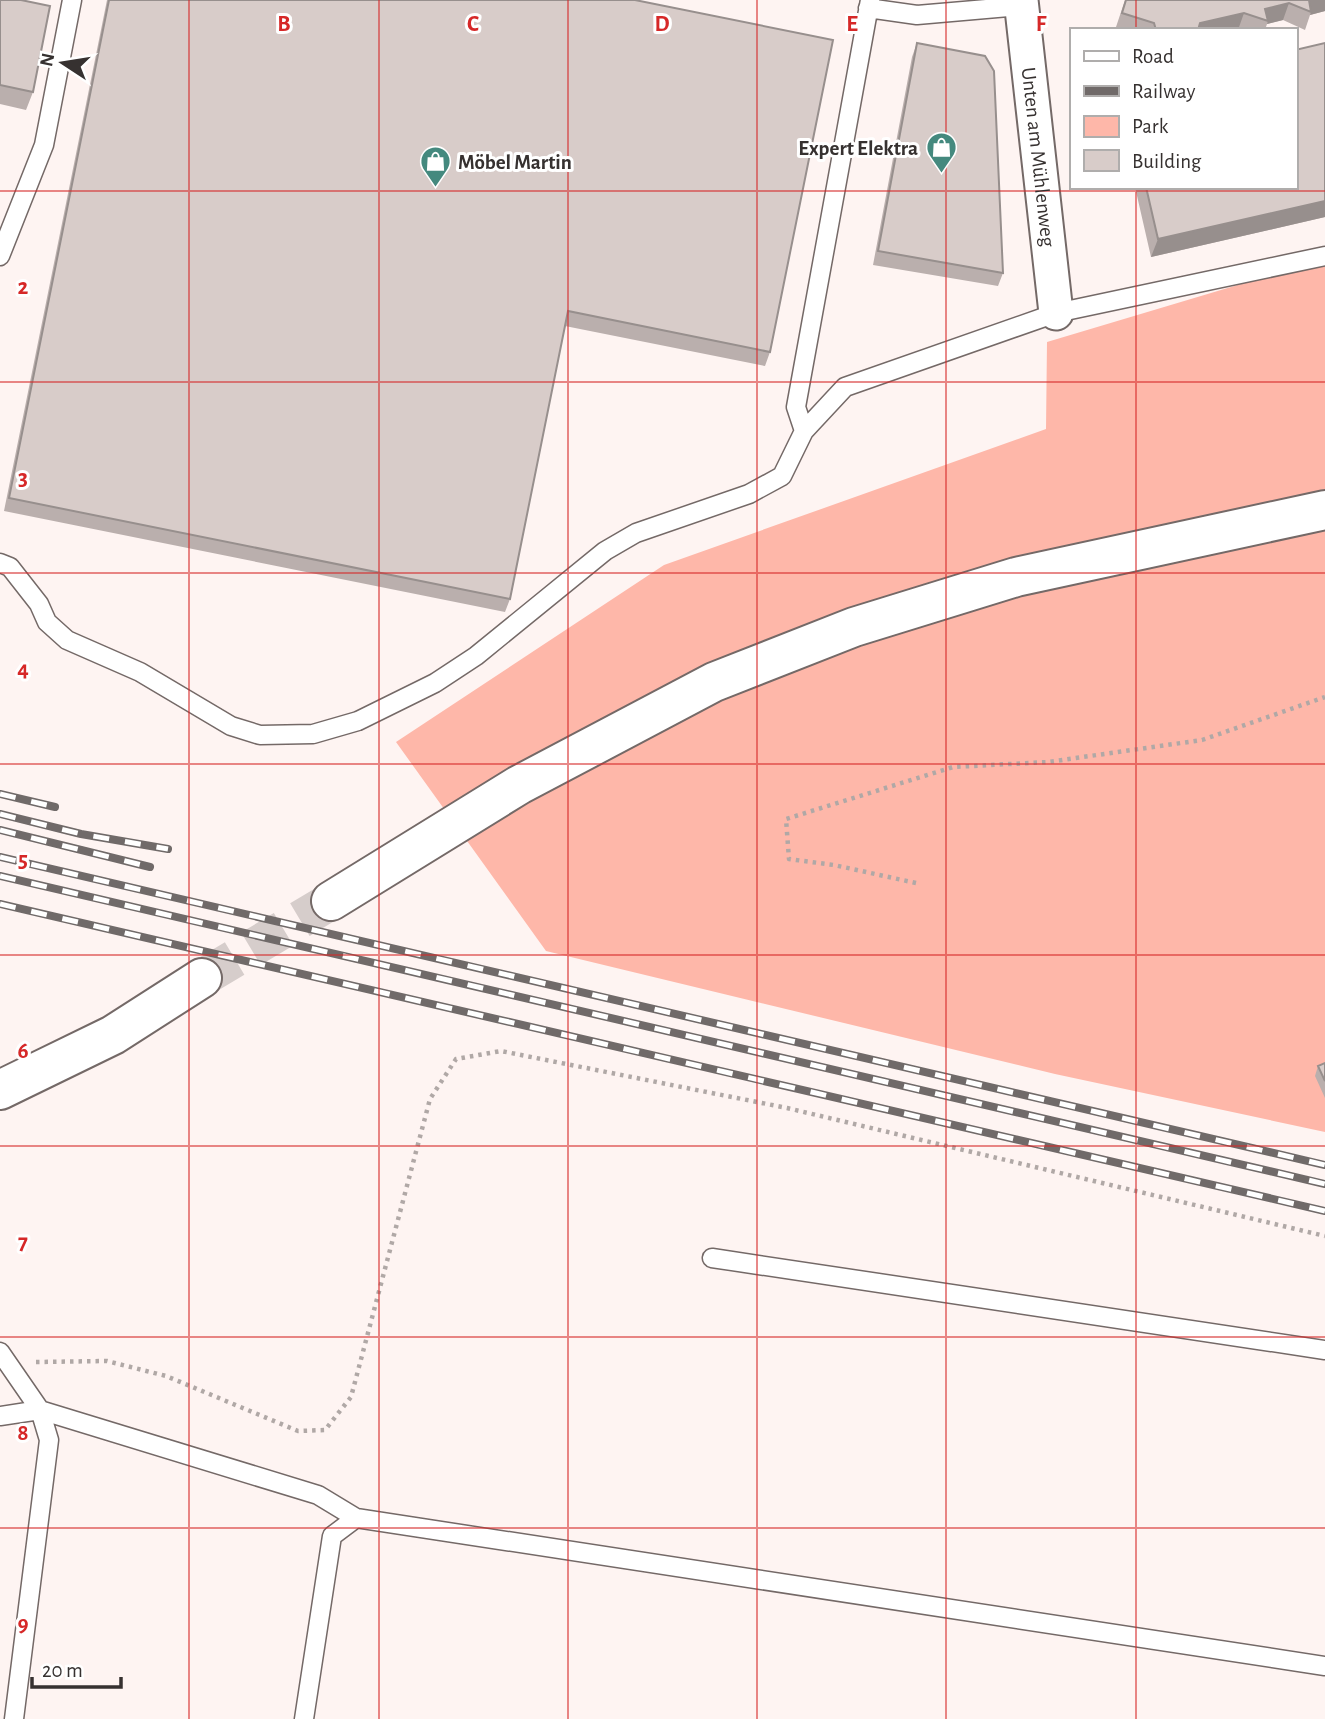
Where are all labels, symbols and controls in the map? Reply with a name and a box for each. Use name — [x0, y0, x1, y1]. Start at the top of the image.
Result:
text: B — [277, 13, 291, 36]
text: C — [467, 13, 479, 36]
text: D — [654, 13, 670, 36]
text: E — [846, 13, 858, 36]
text: F — [1036, 13, 1047, 36]
north arrow — [28, 28, 98, 98]
legend — [1070, 28, 1297, 189]
text: Road — [1132, 46, 1174, 67]
text: N — [37, 51, 59, 68]
street label: Unten am Mühlenweg — [1018, 66, 1059, 249]
text: Railway — [1132, 81, 1195, 102]
text: Park — [1132, 116, 1169, 137]
shop icon: Expert Elektra — [924, 131, 958, 175]
place label: Expert Elektra — [798, 138, 918, 159]
shop icon: Möbel Martin — [418, 145, 452, 189]
text: Building — [1132, 151, 1202, 172]
place label: Möbel Martin — [458, 152, 572, 173]
text: 2 — [18, 276, 29, 299]
text: 3 — [18, 467, 28, 490]
text: 4 — [17, 658, 29, 681]
text: 5 — [18, 849, 28, 872]
text: 6 — [17, 1040, 29, 1063]
text: 7 — [18, 1231, 28, 1254]
text: 8 — [17, 1422, 29, 1445]
text: 9 — [17, 1613, 29, 1636]
scale bar — [32, 1646, 121, 1690]
text: 20 m — [42, 1660, 83, 1681]

